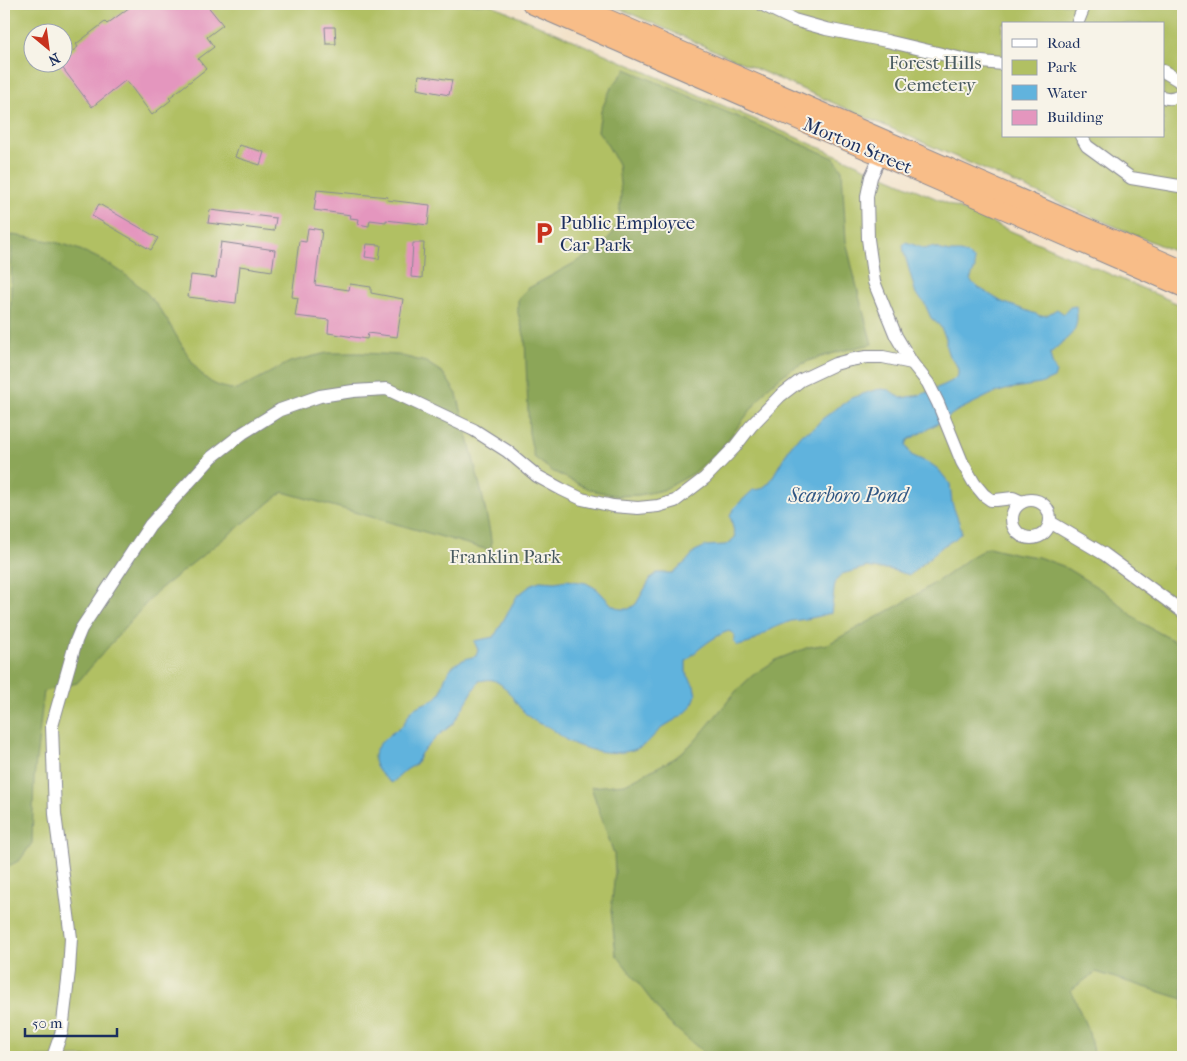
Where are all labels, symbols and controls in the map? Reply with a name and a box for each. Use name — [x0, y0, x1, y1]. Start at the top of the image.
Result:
north arrow — [22, 22, 72, 72]
legend — [1002, 22, 1164, 138]
text: Road — [1047, 34, 1081, 52]
text: N — [45, 49, 63, 69]
park label: Forest Hills Cemetery — [888, 52, 982, 96]
text: Park — [1047, 58, 1077, 76]
text: Water — [1046, 84, 1087, 102]
text: Building — [1047, 108, 1104, 126]
street label: Morton Street — [800, 113, 916, 179]
place label: Public Employee Car Park — [560, 212, 695, 256]
parking icon: Public Employee Car Park — [531, 220, 557, 246]
water label: Scarboro Pond — [787, 484, 910, 507]
park label: Franklin Park — [449, 546, 561, 568]
scale bar — [25, 1006, 118, 1038]
text: 50 m — [32, 1014, 63, 1032]

